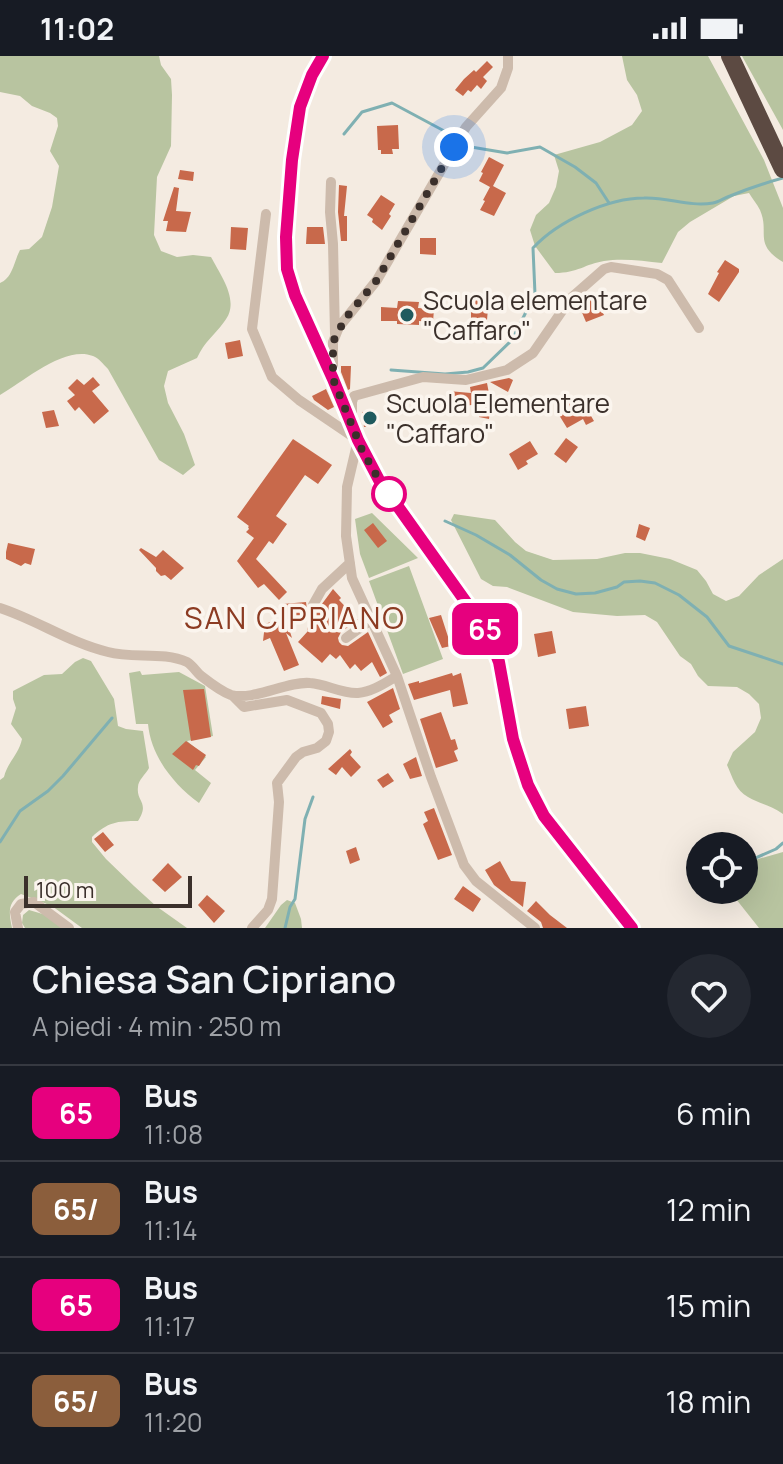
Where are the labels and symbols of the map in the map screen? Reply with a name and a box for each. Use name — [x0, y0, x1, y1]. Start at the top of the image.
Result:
your location — [434, 127, 474, 167]
place label: Scuola elementare "Caffaro" — [423, 282, 647, 348]
marker: Scuola elementare "Caffaro" — [398, 306, 416, 324]
place label: Scuola Elementare "Caffaro" — [386, 385, 610, 451]
marker: Scuola Elementare "Caffaro" — [361, 409, 379, 427]
unlabelled marker — [372, 477, 406, 511]
district label: SAN CIPRIANO — [184, 597, 406, 638]
line badge: 65 — [449, 603, 521, 655]
scale bar — [24, 872, 192, 908]

